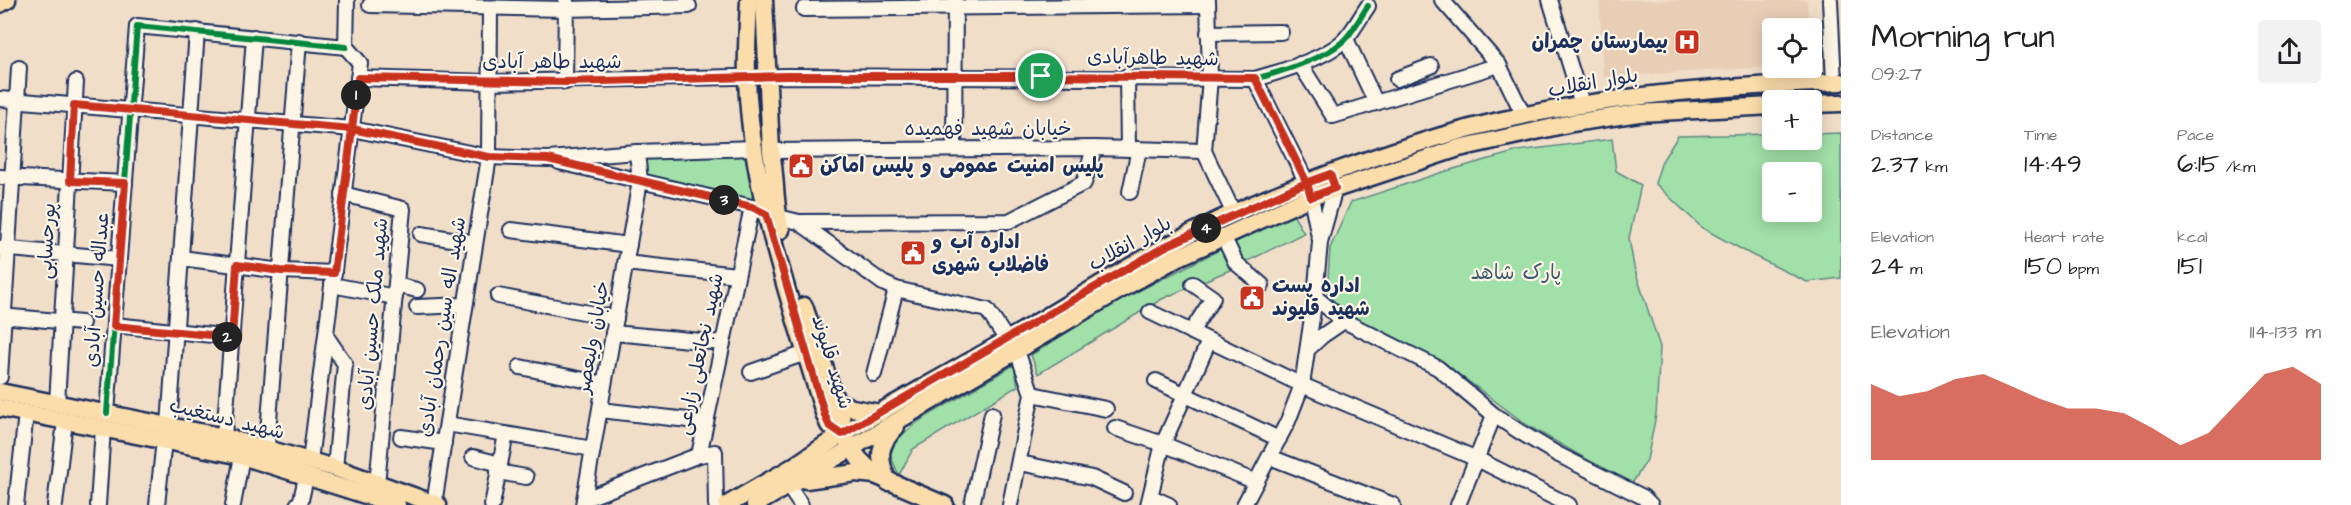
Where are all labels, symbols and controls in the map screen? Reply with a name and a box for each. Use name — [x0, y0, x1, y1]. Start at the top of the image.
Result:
text: Morning run — [1871, 14, 2055, 60]
map controls — [1762, 18, 1822, 222]
button: locate — [1762, 18, 1822, 78]
button: share — [2258, 20, 2321, 83]
hospital icon: بیمارستان چمران — [1672, 27, 1702, 57]
place label: بیمارستان چمران — [1531, 28, 1668, 56]
street label: شهید طاهرآبادی — [1087, 43, 1219, 73]
street label: شهید طاهر آبادی — [482, 48, 622, 76]
pin — [1015, 50, 1066, 101]
icon: arrive — [1024, 59, 1057, 92]
text: 09:27 — [1871, 60, 1922, 88]
street label: بلوار انقلاب — [1546, 61, 1640, 105]
pin: 1 — [341, 80, 371, 110]
text: 1 — [355, 84, 357, 106]
button: + — [1762, 90, 1822, 150]
street label: خیابان شهید فهمیده — [904, 115, 1072, 143]
text: Distance — [1871, 124, 1933, 146]
text: Time — [2024, 124, 2058, 146]
text: Pace — [2177, 124, 2214, 146]
text: 2.37 — [1871, 146, 1919, 182]
text: 14:49 — [2024, 146, 2082, 182]
text: 6:15 — [2177, 146, 2219, 182]
public building icon: پلیس امنیت عمومی و پلیس اماکن — [786, 151, 816, 181]
place label: پلیس امنیت عمومی و پلیس اماکن — [820, 152, 1104, 180]
text: km — [1919, 156, 1947, 178]
text: /km — [2219, 156, 2255, 178]
button: − — [1762, 162, 1822, 222]
pin: 3 — [709, 185, 739, 215]
text: 3 — [720, 189, 728, 211]
street label: پورحسابی — [31, 202, 63, 280]
street label: بلوار انقلاب — [1083, 210, 1177, 278]
street label: عبداله حسین آبادی — [78, 212, 116, 368]
pin: 4 — [1191, 213, 1221, 243]
street label: شهید اله سین رحمان آبادی — [411, 215, 473, 439]
street label: شهید ملک حسین آبادی — [351, 216, 395, 412]
text: 4 — [1201, 217, 1211, 239]
text: Elevation — [1871, 226, 1934, 248]
text: Heart rate — [2024, 226, 2104, 248]
text: kcal — [2177, 226, 2208, 248]
place label: اداره آب و فاضلاب شهری — [930, 228, 1049, 279]
public building icon: اداره آب و فاضلاب شهری — [898, 238, 928, 268]
text: 24 — [1871, 248, 1904, 284]
text: 150 — [2024, 248, 2062, 284]
text: 151 — [2177, 248, 2202, 284]
text: m — [1904, 258, 1922, 280]
text: bpm — [2062, 258, 2099, 280]
park label: پارک شاهد — [1471, 259, 1561, 287]
street label: شهید نجاتعلی زارعی — [669, 270, 731, 438]
place label: اداره پست شهید قلیوند — [1272, 272, 1370, 323]
street label: خیابان ولیعصر — [569, 278, 617, 397]
public building icon: اداره پست شهید قلیوند — [1237, 283, 1267, 313]
street label: شهید قلیوند — [804, 311, 860, 413]
text: Elevation — [1871, 318, 1950, 346]
text: 114–133 m — [2250, 318, 2321, 346]
pin: 2 — [212, 322, 242, 352]
text: 2 — [222, 326, 232, 348]
street label: شهید دستغیب — [166, 391, 288, 447]

